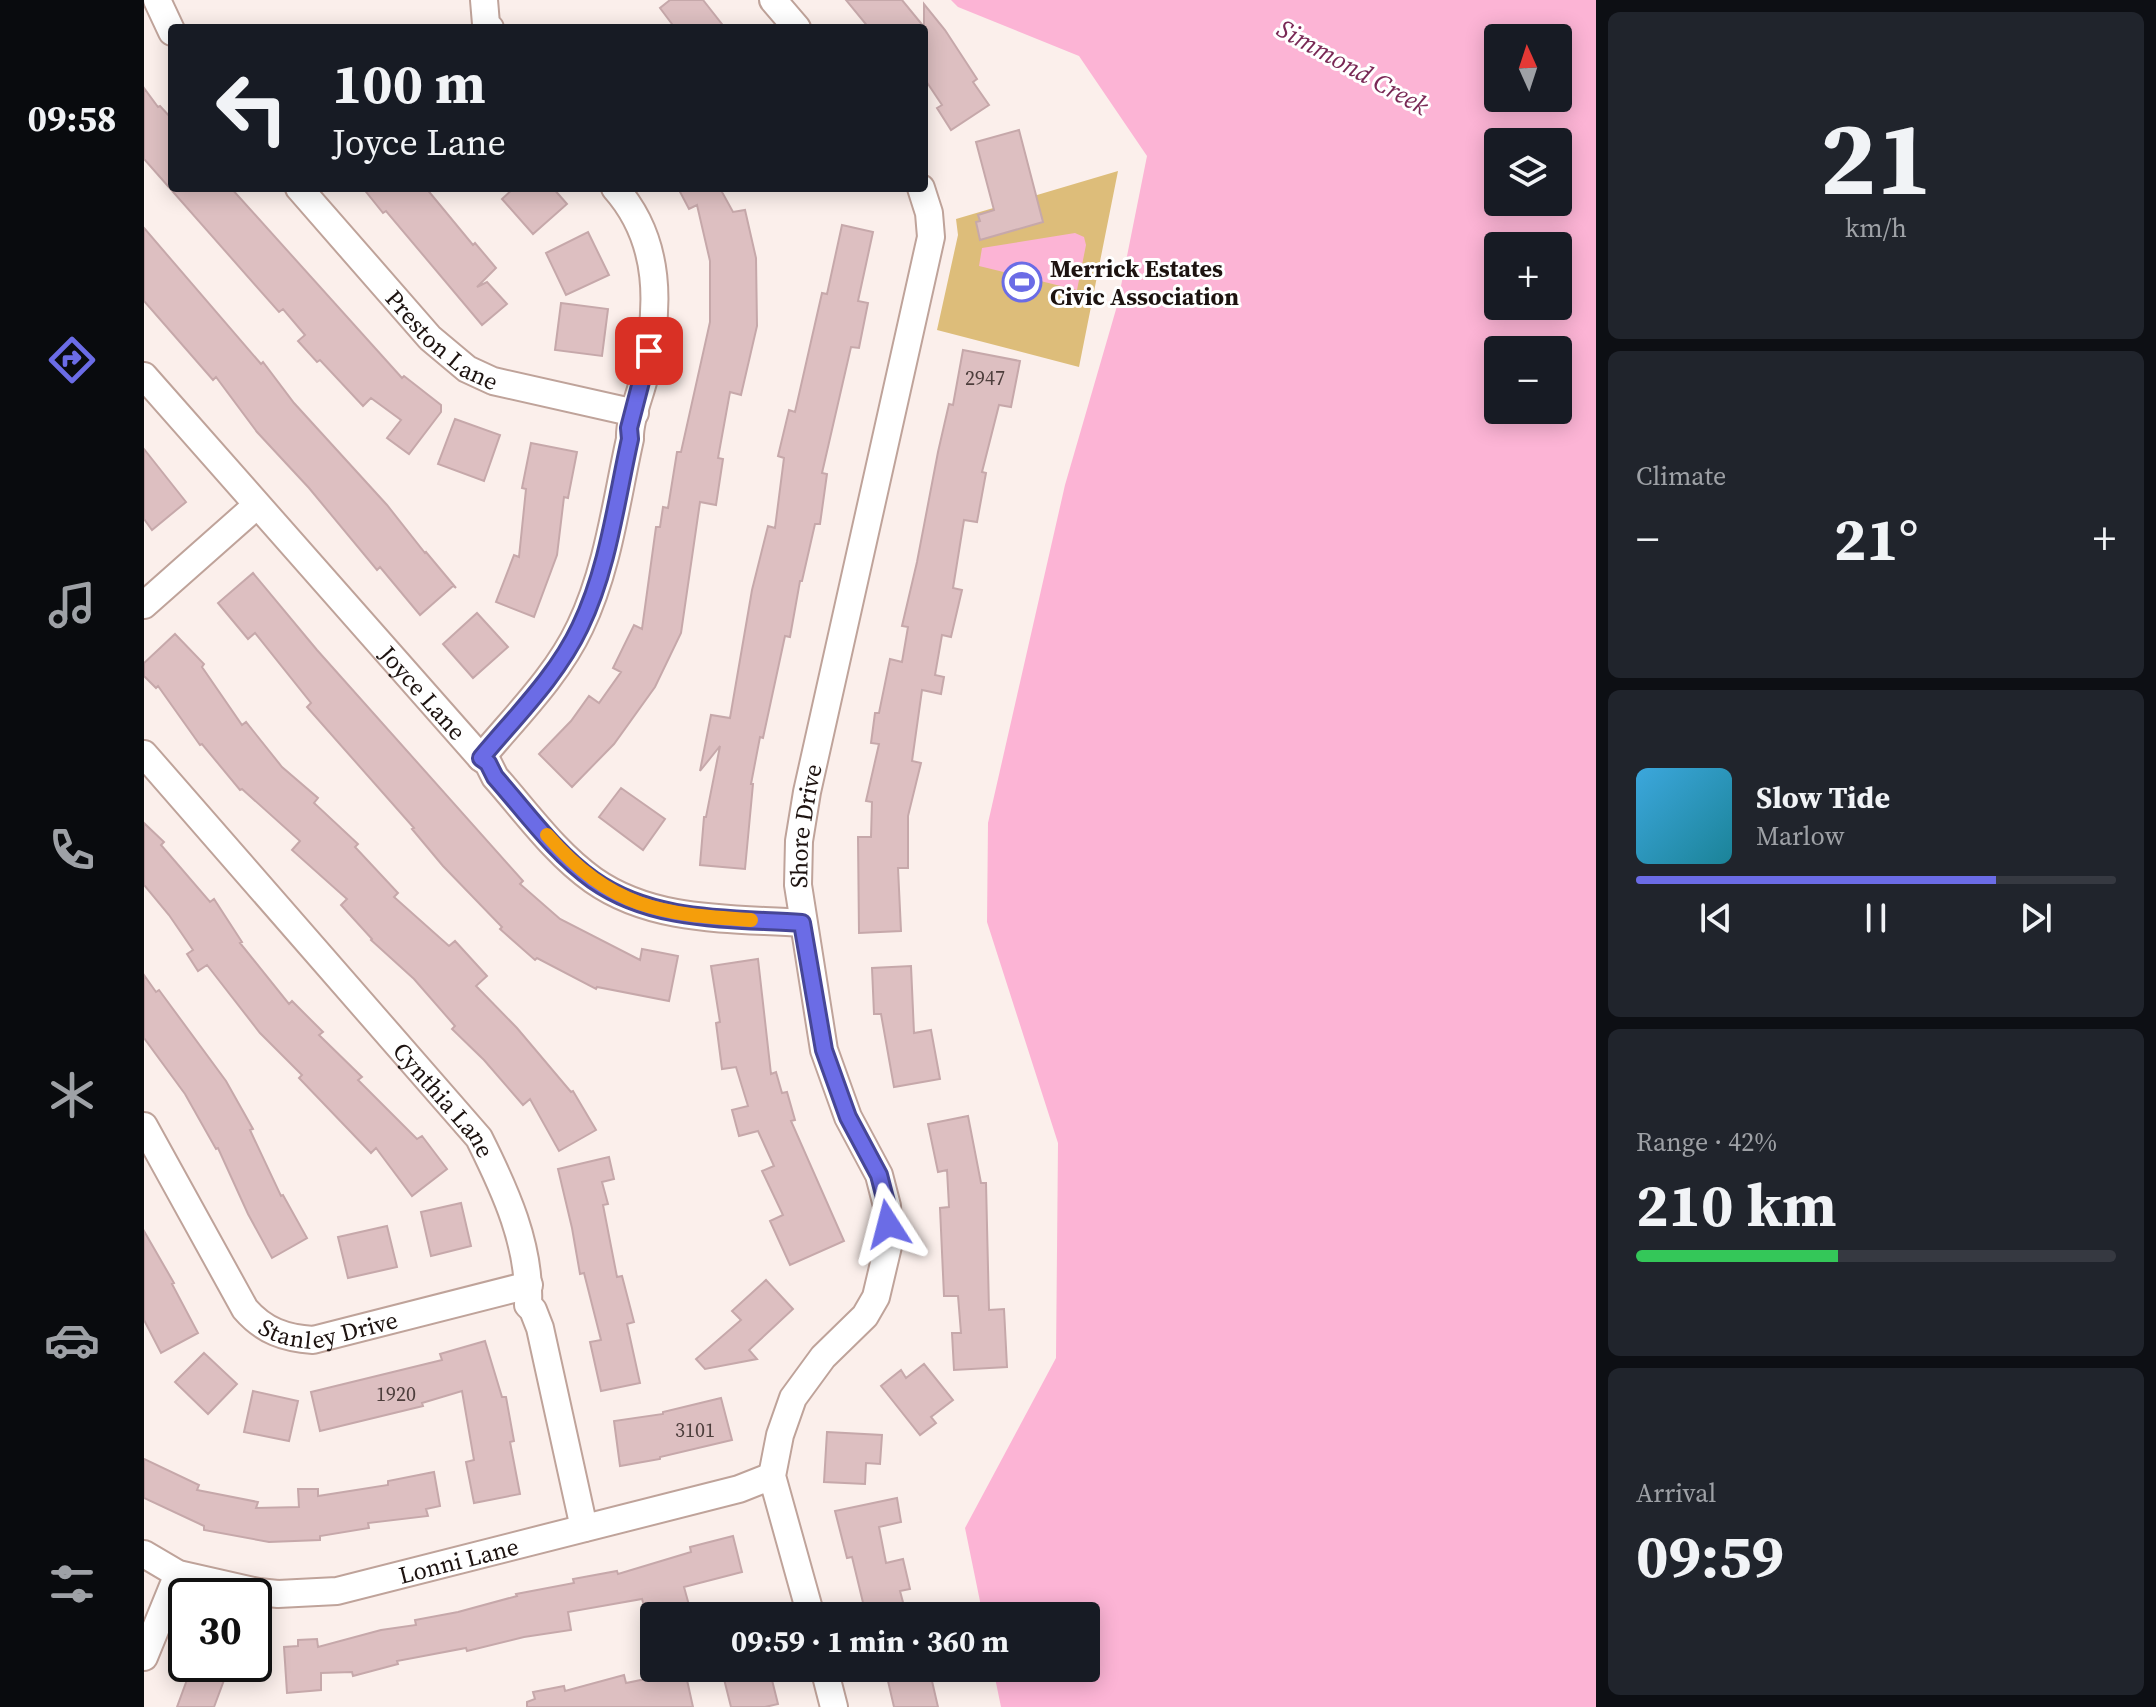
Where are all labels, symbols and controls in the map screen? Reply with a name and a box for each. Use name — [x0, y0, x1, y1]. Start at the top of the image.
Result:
water label: Simmond Creek — [1271, 10, 1436, 124]
north arrow — [1484, 24, 1572, 112]
map controls — [1484, 24, 1572, 424]
text: 100 m — [332, 45, 486, 122]
icon: left — [200, 56, 304, 160]
text: 21 — [1820, 86, 1932, 229]
text: 09:58 — [28, 94, 116, 143]
text: Joyce Lane — [332, 118, 506, 167]
button: layers — [1484, 128, 1572, 216]
text: km/h — [1845, 210, 1907, 246]
button: + — [1484, 232, 1572, 320]
place label: Merrick Estates Civic Association — [1050, 252, 1239, 313]
sports icon: Merrick Estates Civic Association — [1001, 261, 1043, 303]
street label: Preston Lane — [378, 282, 504, 398]
pin — [615, 317, 683, 385]
icon: arrive — [627, 329, 671, 373]
icon: directions — [44, 332, 100, 388]
button: − — [1484, 336, 1572, 424]
house number: 2947 — [965, 364, 1005, 392]
text: Climate — [1636, 458, 1726, 494]
text: 21° — [1834, 498, 1918, 580]
text: − — [1636, 508, 1659, 569]
text: + — [2093, 508, 2116, 569]
icon: music — [44, 577, 100, 633]
street label: Joyce Lane — [372, 637, 474, 747]
street label: Shore Drive — [781, 760, 829, 888]
text: Slow Tide — [1756, 777, 1890, 818]
text: Marlow — [1756, 818, 1845, 854]
icon: phone — [44, 822, 100, 878]
icon: previous — [1694, 896, 1738, 940]
icon: pause — [1854, 896, 1898, 940]
icon: next — [2014, 896, 2058, 940]
street label: Cynthia Lane — [386, 1035, 502, 1163]
icon: climate — [44, 1067, 100, 1123]
text: Range · 42% — [1636, 1124, 1777, 1160]
text: 210 km — [1636, 1164, 1837, 1246]
position arrow — [846, 1182, 930, 1266]
street label: Stanley Drive — [253, 1303, 401, 1356]
icon: car — [44, 1312, 100, 1368]
house number: 1920 — [376, 1380, 416, 1408]
house number: 3101 — [675, 1416, 715, 1444]
text: Arrival — [1636, 1475, 1716, 1511]
text: 09:59 — [1636, 1515, 1784, 1597]
street label: Lonni Lane — [395, 1529, 522, 1591]
icon: filters — [44, 1556, 100, 1612]
speed limit sign: 30 — [168, 1578, 272, 1682]
text: 09:59 · 1 min · 360 m — [731, 1621, 1009, 1662]

